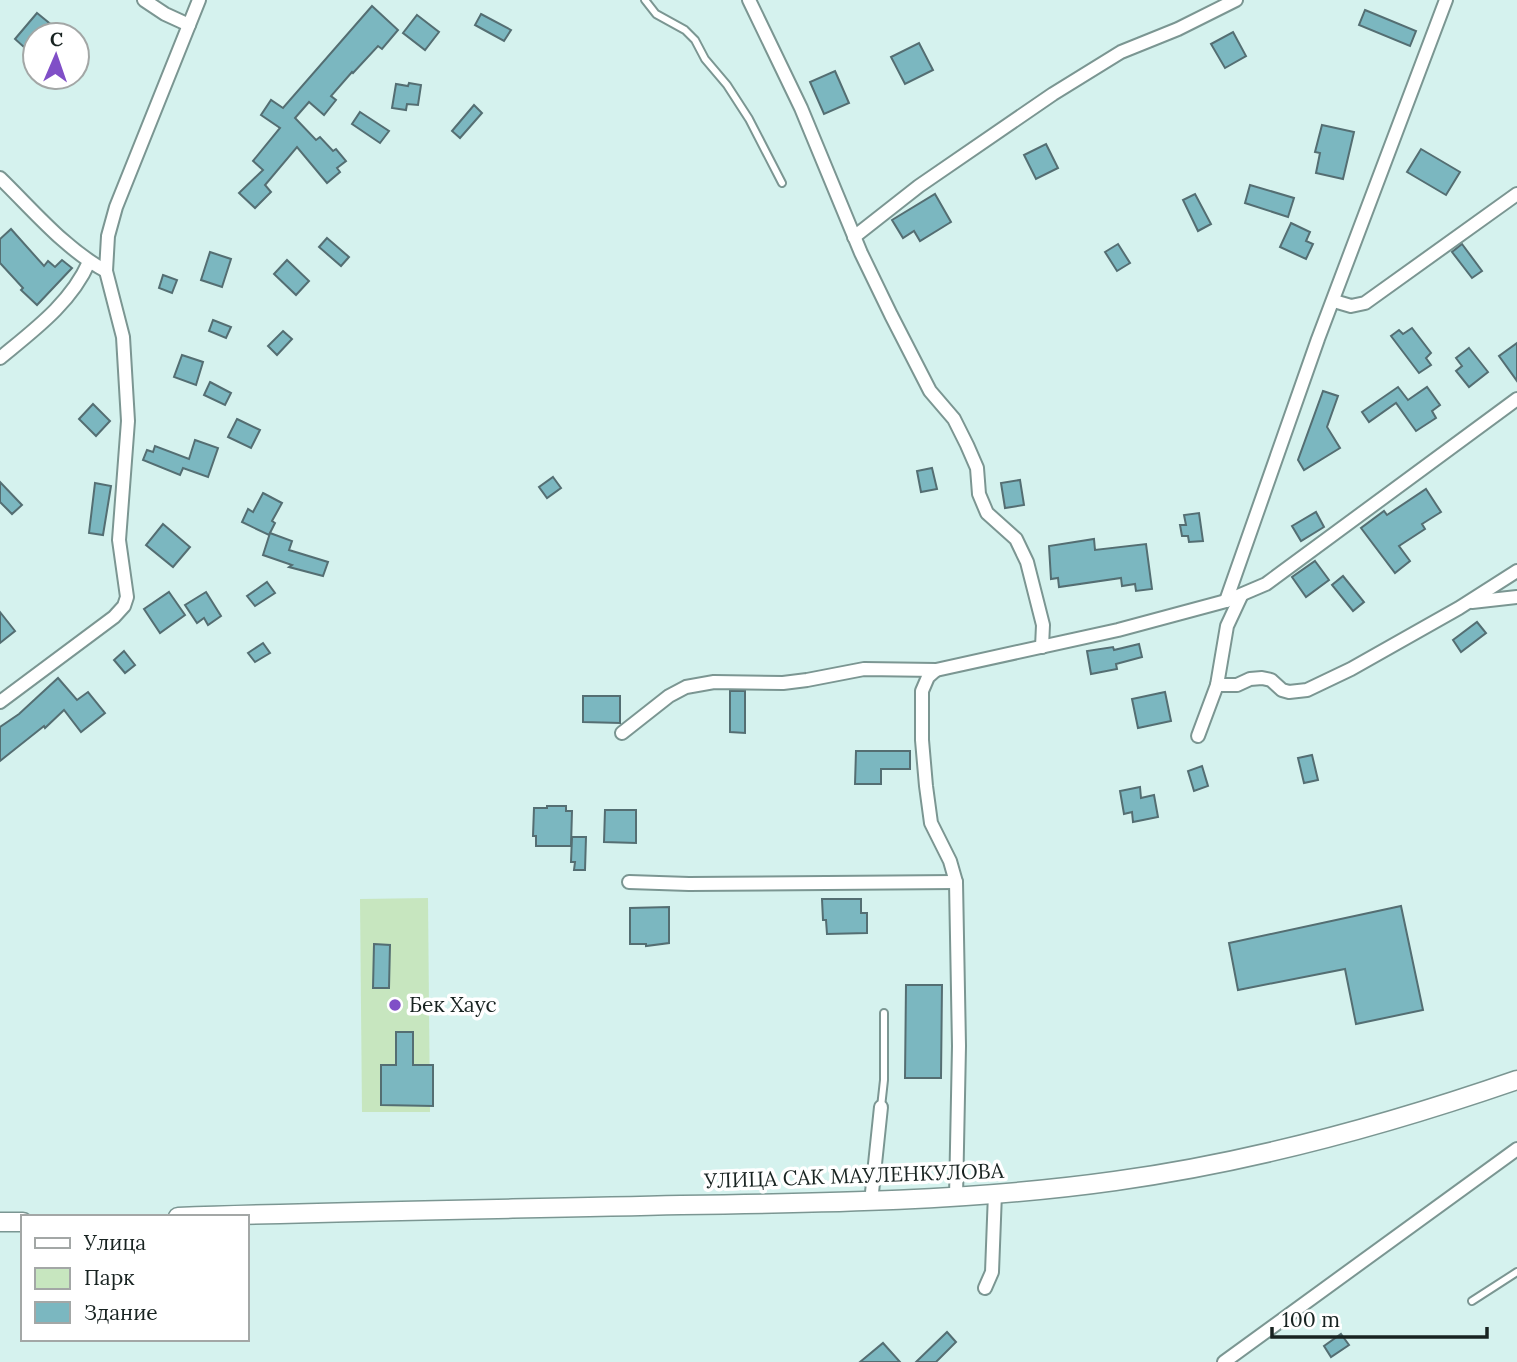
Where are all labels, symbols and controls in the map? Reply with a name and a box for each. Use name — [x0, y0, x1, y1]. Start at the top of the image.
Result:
north arrow — [21, 21, 91, 91]
text: С — [50, 27, 64, 51]
place label: Бек Хаус — [409, 991, 497, 1018]
marker: Бек Хаус — [387, 997, 403, 1013]
street label: УЛИЦА САК МАУЛЕНКУЛОВА — [703, 1157, 1005, 1194]
legend — [21, 1215, 248, 1341]
text: Улица — [83, 1229, 146, 1256]
text: Парк — [84, 1264, 135, 1291]
scale bar — [1272, 1296, 1487, 1340]
text: Здание — [84, 1299, 158, 1326]
text: 100 m — [1282, 1306, 1340, 1333]

